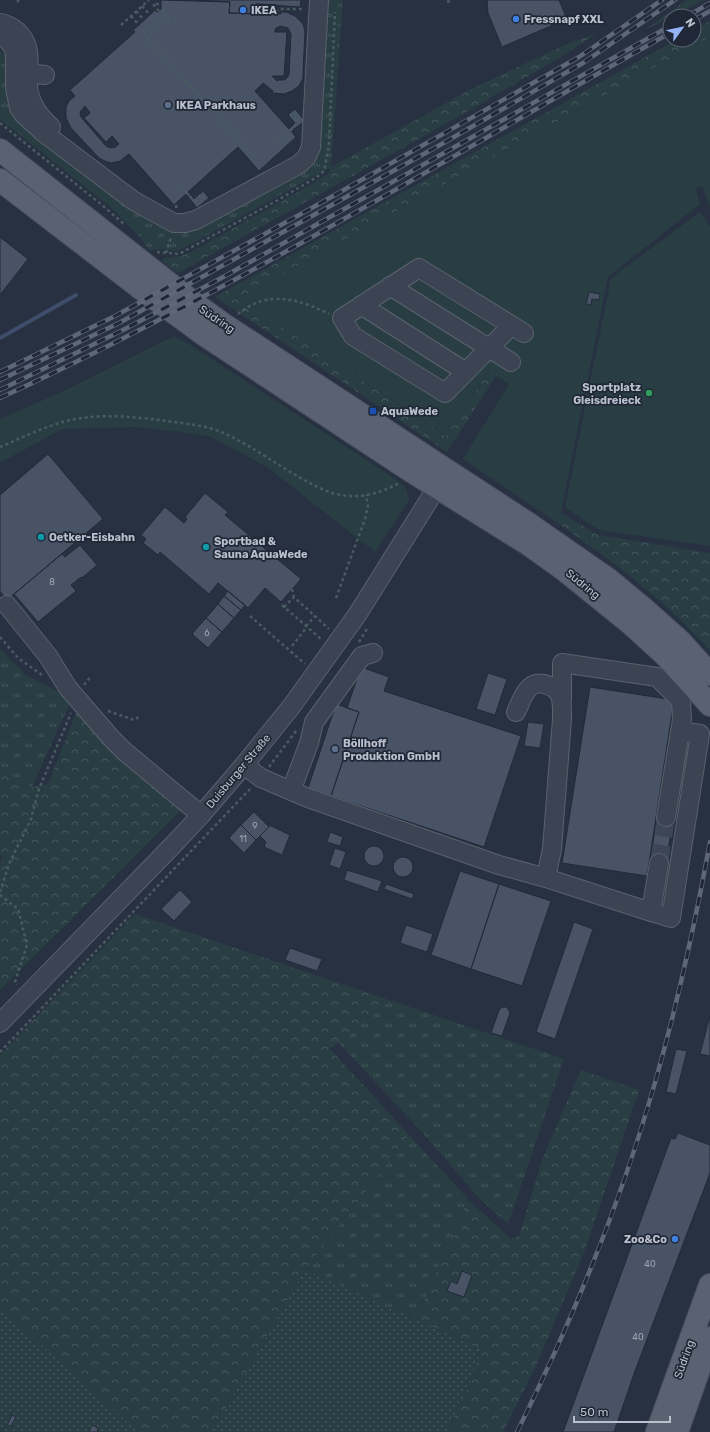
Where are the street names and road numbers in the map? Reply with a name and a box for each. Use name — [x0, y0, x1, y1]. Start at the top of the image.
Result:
street label: Südring — [196, 303, 237, 336]
street label: Südring — [563, 567, 602, 602]
street label: Duisburger Straße — [204, 732, 273, 811]
street label: Südring — [672, 1338, 697, 1380]

